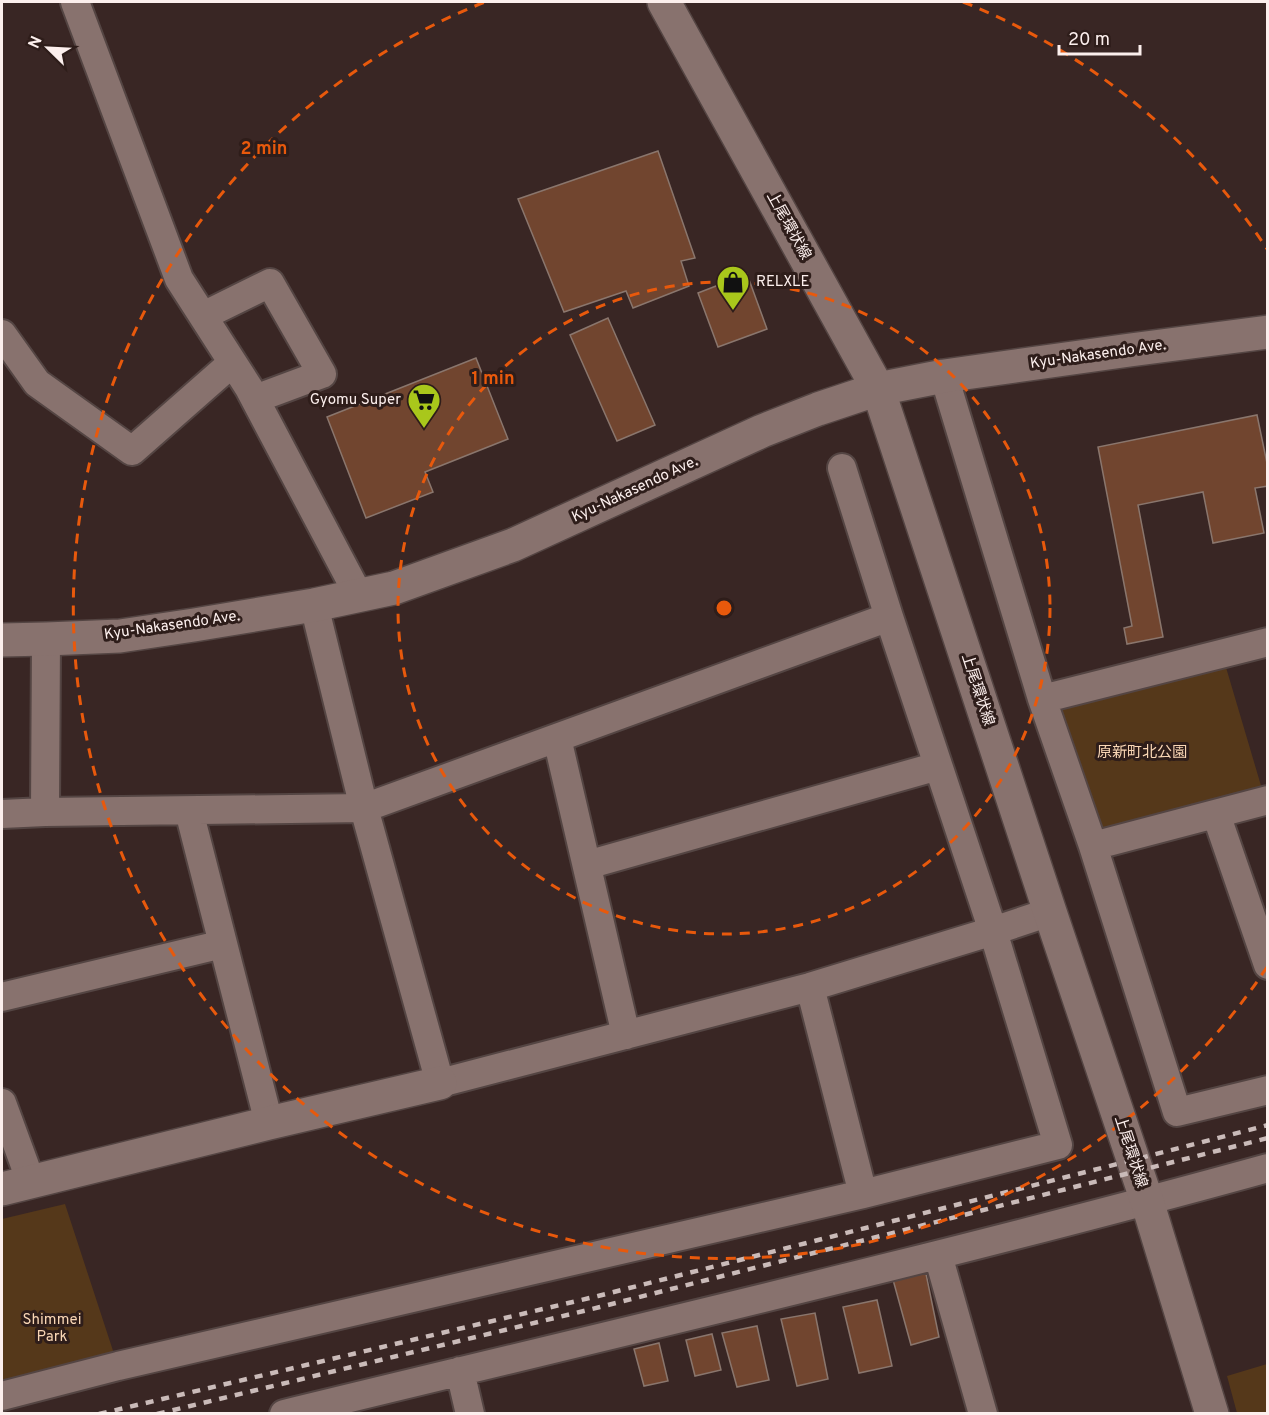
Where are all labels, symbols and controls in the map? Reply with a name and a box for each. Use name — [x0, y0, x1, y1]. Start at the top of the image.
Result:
north arrow — [18, 18, 78, 78]
scale bar — [1059, 18, 1140, 56]
text: 20 m — [1068, 29, 1110, 52]
text: N — [25, 33, 48, 52]
text: 2 min — [240, 138, 288, 161]
street label: 上尾環状線 — [762, 188, 815, 263]
shop icon: RELXLE — [715, 264, 751, 311]
place label: RELXLE — [756, 273, 809, 292]
street label: Kyu-Nakasendo Ave. — [1029, 336, 1167, 374]
text: 1 min — [471, 368, 515, 391]
supermarket icon: Gyomu Super — [406, 382, 442, 429]
place label: Gyomu Super — [310, 391, 401, 410]
street label: Kyu-Nakasendo Ave. — [569, 452, 701, 528]
centre of rings — [714, 598, 734, 618]
street label: Kyu-Nakasendo Ave. — [103, 607, 241, 645]
street label: 上尾環状線 — [956, 651, 999, 729]
park label: 原新町北公園 — [1097, 743, 1187, 763]
street label: 上尾環状線 — [1109, 1113, 1152, 1191]
park label: Shimmei Park — [23, 1311, 81, 1347]

